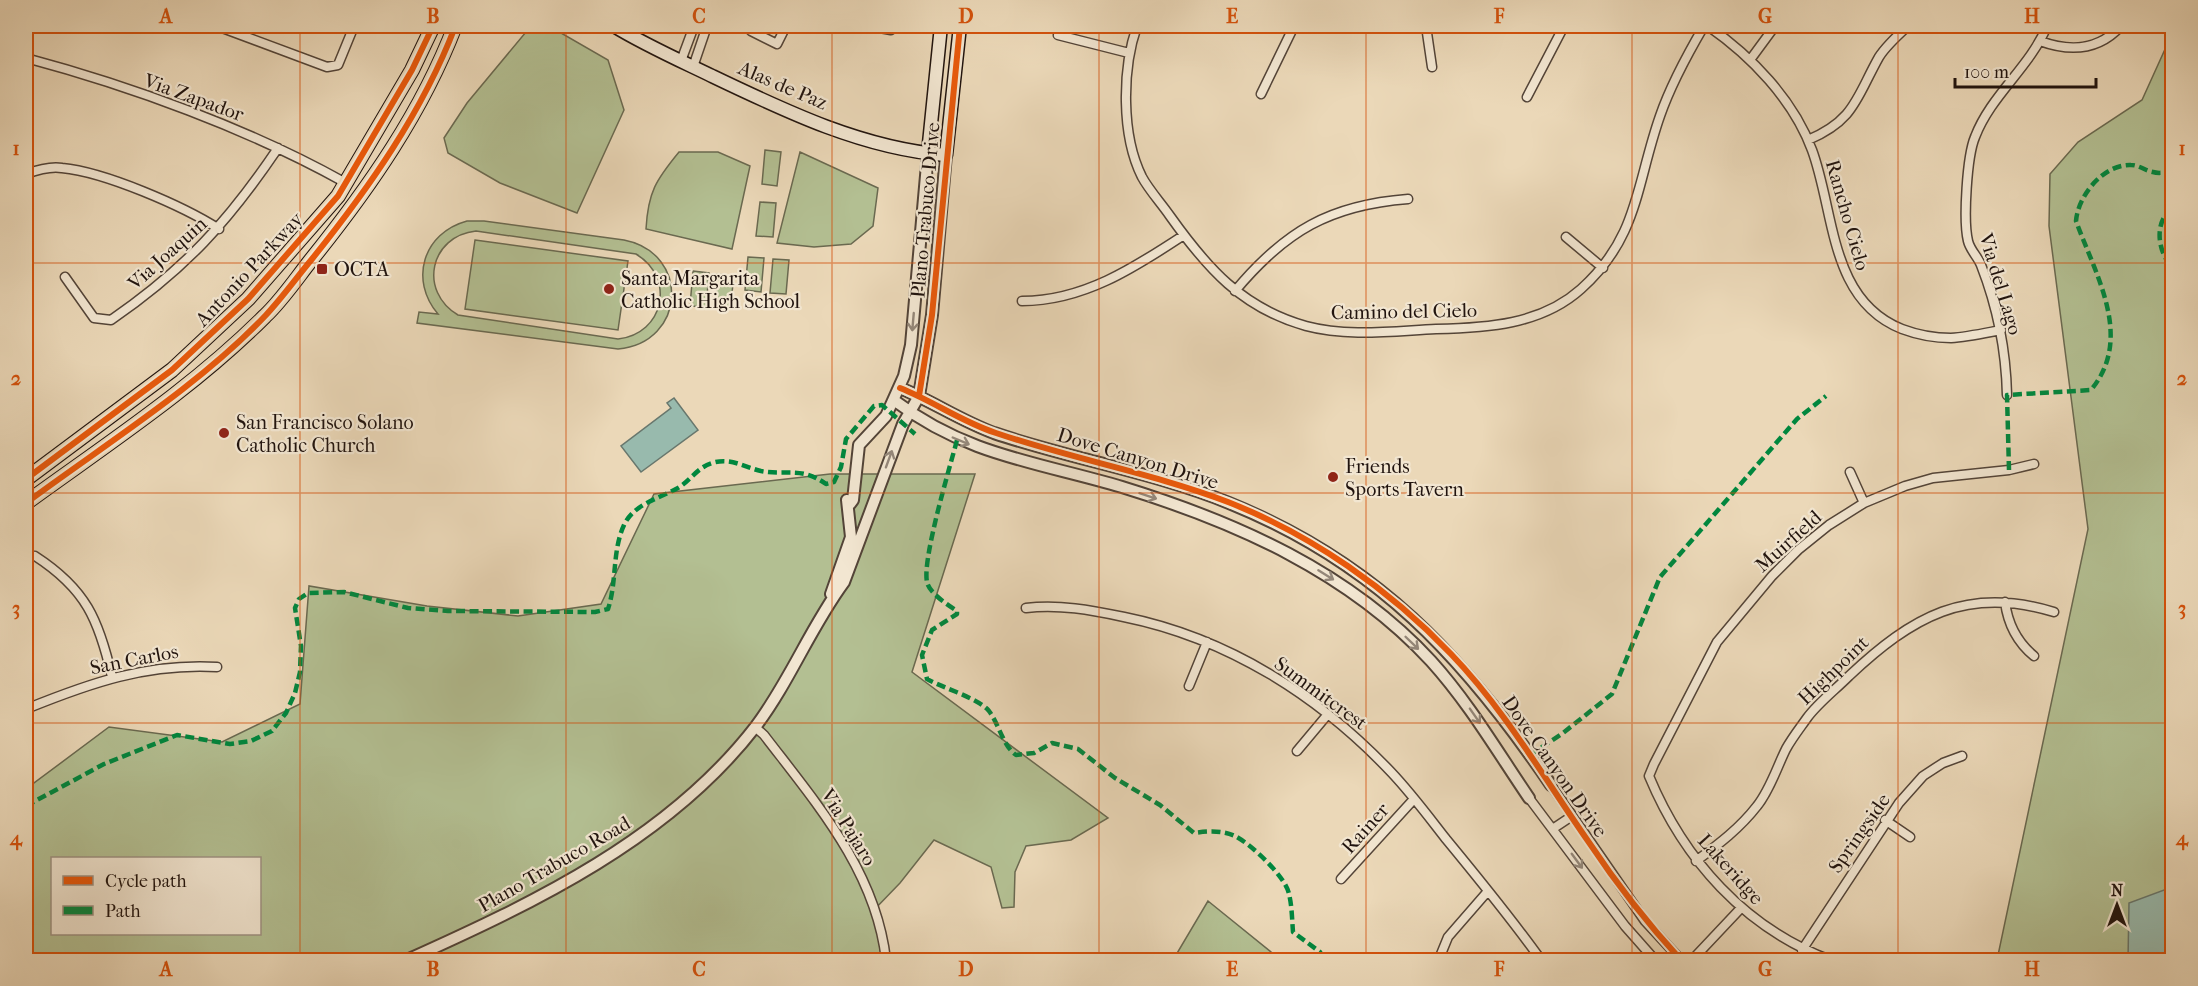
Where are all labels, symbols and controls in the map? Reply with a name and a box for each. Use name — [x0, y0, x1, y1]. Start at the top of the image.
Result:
text: A — [158, 5, 174, 28]
text: B — [426, 5, 440, 28]
text: C — [692, 5, 706, 28]
text: D — [958, 5, 974, 28]
text: E — [1226, 5, 1238, 28]
text: F — [1493, 5, 1505, 28]
text: G — [1758, 5, 1772, 28]
text: H — [2024, 5, 2040, 28]
scale bar — [1955, 51, 2096, 89]
street label: Alas de Paz — [734, 56, 831, 115]
text: 100 m — [1964, 62, 2009, 83]
street label: Via Zapador — [140, 68, 247, 126]
street label: Plano Trabuco Drive — [906, 121, 945, 299]
text: 1 — [12, 137, 20, 160]
text: 1 — [2178, 137, 2186, 160]
street label: Rancho Cielo — [1821, 157, 1874, 273]
street label: Antonio Parkway — [190, 207, 309, 332]
street label: Via Joaquin — [122, 212, 212, 295]
street label: Via del Lago — [1974, 230, 2027, 338]
place label: OCTA — [334, 258, 390, 281]
marker: OCTA — [315, 262, 329, 276]
place label: Santa Margarita Catholic High School — [621, 267, 801, 313]
marker: Santa Margarita Catholic High School — [602, 282, 616, 296]
street label: Camino del Cielo — [1331, 299, 1477, 324]
one-way arrow — [907, 311, 918, 331]
text: 2 — [11, 367, 21, 390]
text: 2 — [2177, 367, 2187, 390]
place label: San Francisco Solano Catholic Church — [236, 411, 414, 457]
street label: Dove Canyon Drive — [1054, 423, 1221, 494]
marker: San Francisco Solano Catholic Church — [217, 426, 231, 440]
one-way arrow — [952, 436, 970, 447]
one-way arrow — [884, 450, 895, 469]
place label: Friends Sports Tavern — [1345, 455, 1464, 501]
marker: Friends Sports Tavern — [1326, 470, 1340, 484]
one-way arrow — [1138, 491, 1157, 502]
street label: Muirfield — [1751, 505, 1827, 577]
one-way arrow — [1317, 569, 1334, 582]
text: 3 — [12, 597, 20, 620]
text: 3 — [2178, 597, 2186, 620]
street label: Highpoint — [1793, 631, 1873, 710]
one-way arrow — [1405, 636, 1420, 651]
street label: San Carlos — [88, 640, 180, 679]
street label: Summitcrest — [1270, 652, 1372, 735]
street label: Dove Canyon Drive — [1497, 691, 1612, 842]
one-way arrow — [1469, 708, 1481, 724]
street label: Via Pajaro — [815, 784, 881, 870]
street label: Springside — [1824, 789, 1895, 877]
street label: Rainer — [1337, 798, 1394, 858]
street label: Plano Trabuco Road — [474, 811, 635, 917]
text: 4 — [9, 827, 23, 851]
text: 4 — [2175, 827, 2189, 851]
street label: Lakeridge — [1693, 829, 1768, 909]
one-way arrow — [1570, 853, 1583, 869]
legend — [51, 857, 261, 935]
text: Cycle path — [105, 871, 186, 892]
north arrow — [2087, 875, 2147, 935]
text: N — [2111, 881, 2124, 900]
text: Path — [105, 901, 141, 922]
text: A — [158, 958, 174, 981]
text: B — [426, 958, 440, 981]
text: C — [692, 958, 706, 981]
text: D — [958, 958, 974, 981]
text: E — [1226, 958, 1238, 981]
text: F — [1493, 958, 1505, 981]
text: G — [1758, 958, 1772, 981]
text: H — [2024, 958, 2040, 981]

